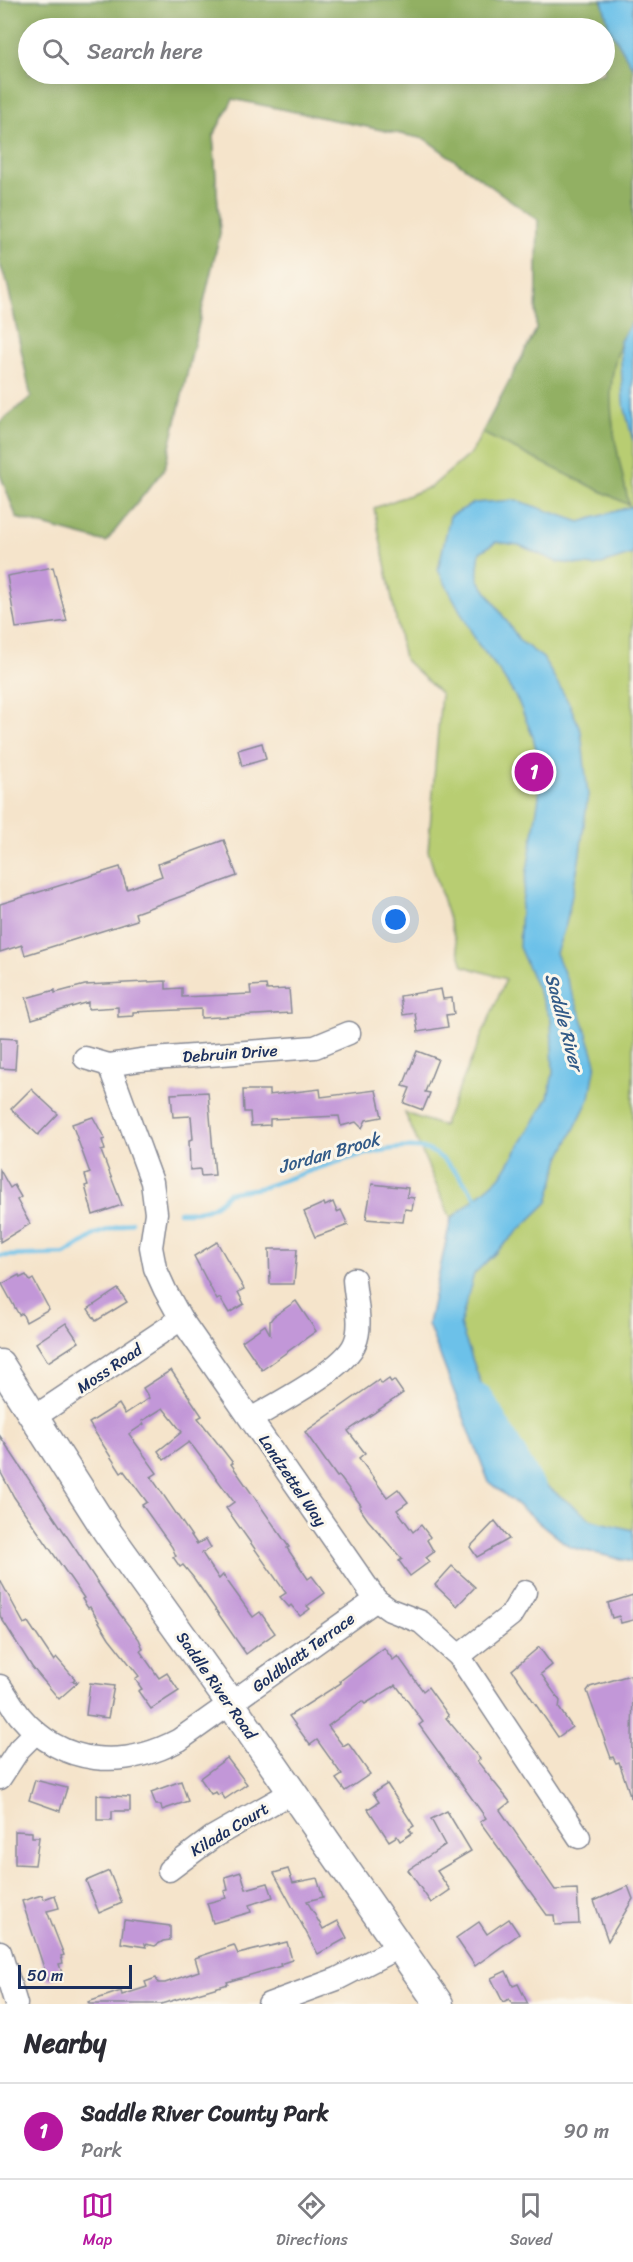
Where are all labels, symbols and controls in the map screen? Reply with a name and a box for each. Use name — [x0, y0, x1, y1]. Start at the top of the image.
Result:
search box — [18, 18, 615, 84]
text: Search here — [87, 32, 203, 71]
icon: search — [39, 35, 72, 68]
pin: 1 — [514, 750, 554, 794]
your location — [381, 905, 410, 934]
water label: Saddle River — [536, 970, 593, 1078]
street label: Debruin Drive — [182, 1036, 279, 1071]
water label: Jordan Brook — [274, 1123, 386, 1183]
street label: Moss Road — [70, 1335, 150, 1401]
street label: Landzettel Way — [251, 1428, 335, 1533]
street label: Goldblatt Terrace — [245, 1605, 361, 1700]
street label: Saddle River Road — [168, 1625, 266, 1747]
street label: Kilada Court — [184, 1794, 274, 1864]
text: 50 m — [27, 1961, 63, 1990]
scale bar — [18, 1962, 132, 1990]
text: Nearby — [24, 2020, 106, 2066]
text: Saddle River County Park — [81, 2094, 329, 2133]
text: 1 — [39, 2114, 48, 2149]
text: 90 m — [564, 2114, 609, 2149]
text: Park — [81, 2133, 122, 2168]
tab: Map — [81, 2189, 114, 2254]
tab: Directions — [276, 2189, 348, 2254]
tab: Saved — [510, 2189, 552, 2254]

